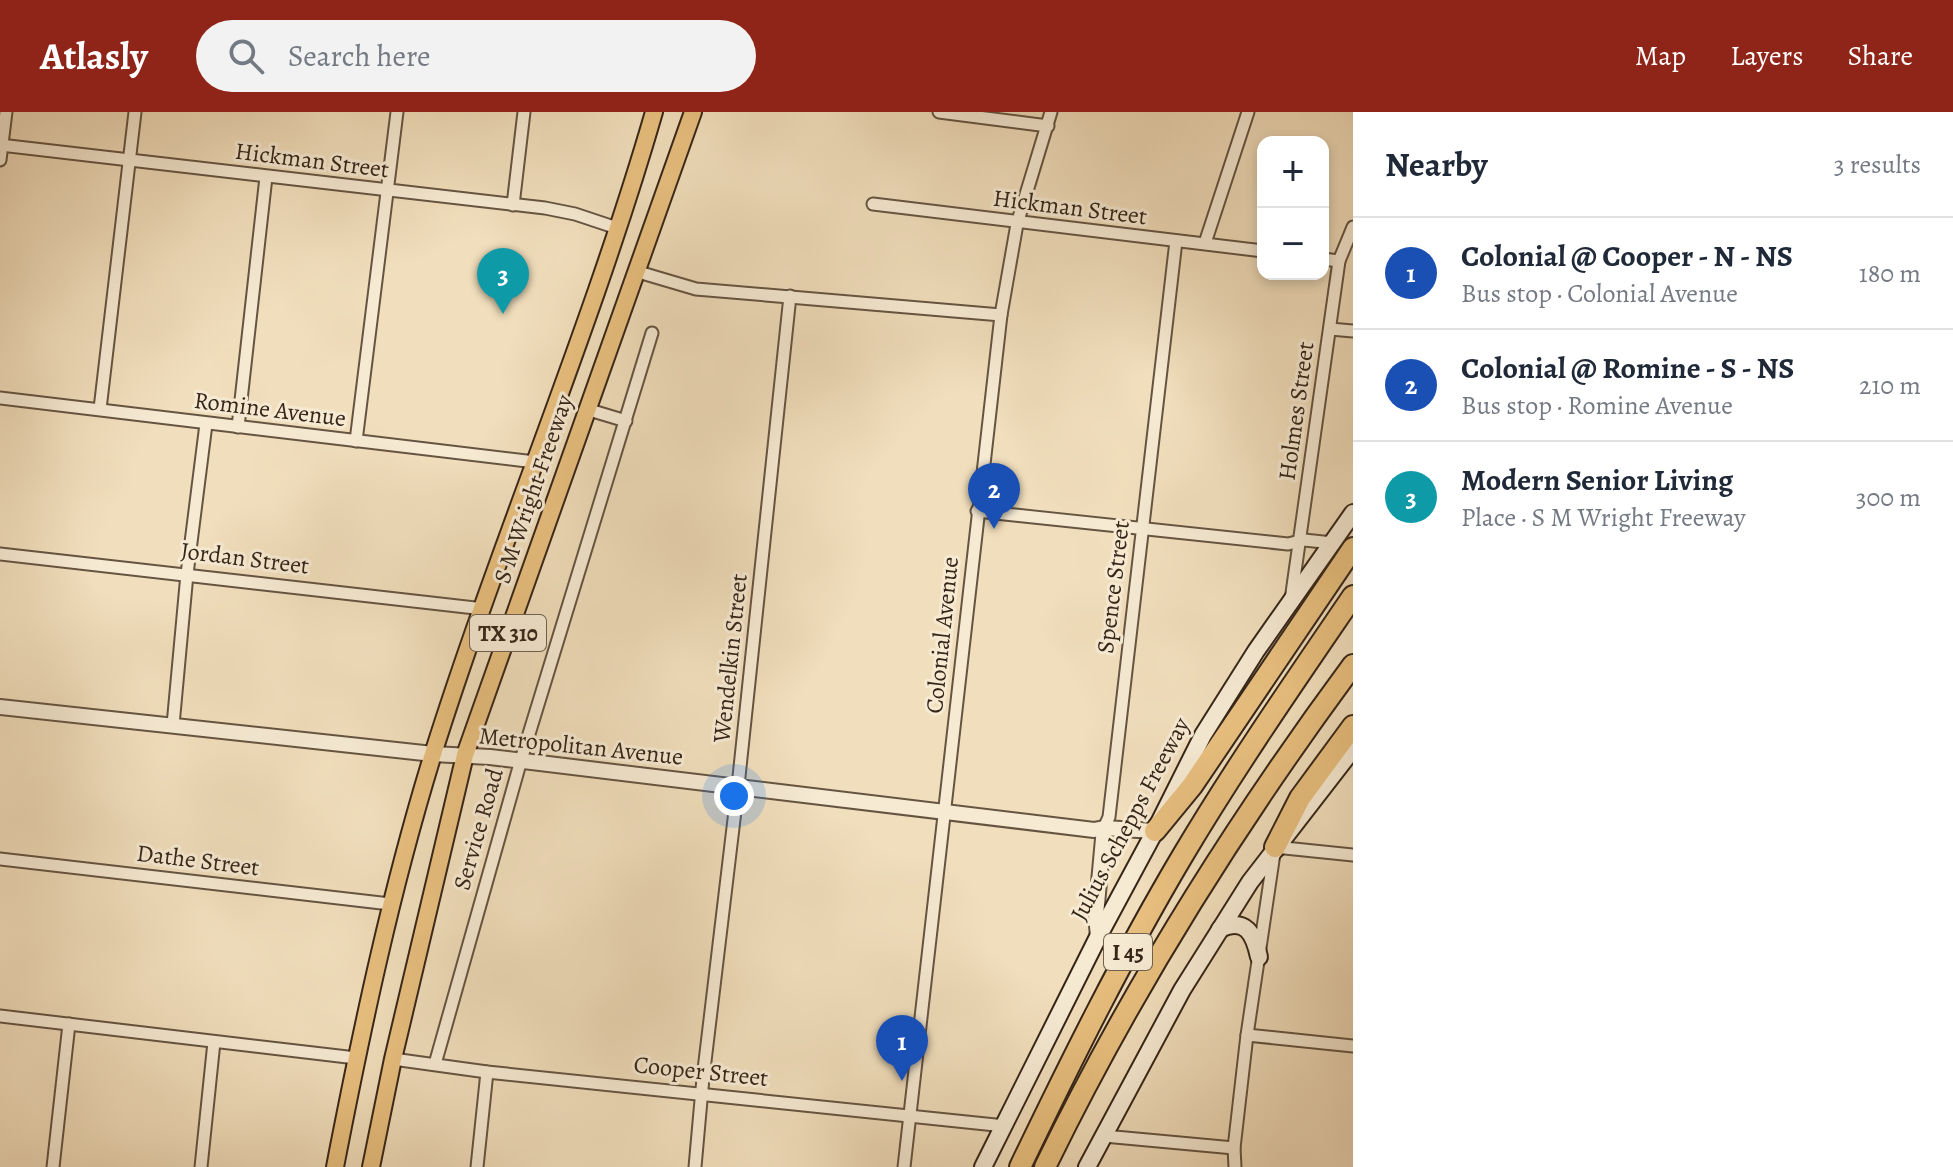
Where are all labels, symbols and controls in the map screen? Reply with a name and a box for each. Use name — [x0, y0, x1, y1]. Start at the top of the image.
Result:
search box — [196, 20, 756, 92]
text: Atlasly — [40, 30, 148, 82]
icon: search — [224, 34, 268, 78]
text: Search here — [288, 36, 431, 76]
text: Map — [1635, 37, 1686, 75]
text: Layers — [1730, 37, 1803, 75]
text: Share — [1847, 37, 1913, 75]
street label: Hickman Street — [233, 135, 391, 185]
map controls — [1257, 136, 1329, 280]
button: + — [1257, 136, 1329, 208]
text: Nearby — [1385, 141, 1488, 188]
text: 3 results — [1834, 147, 1921, 182]
street label: Hickman Street — [991, 182, 1149, 232]
button: − — [1257, 208, 1329, 280]
text: Colonial @ Cooper - N - NS — [1461, 236, 1793, 276]
pin: 3 — [477, 248, 529, 314]
text: 1 — [1406, 256, 1416, 291]
text: 180 m — [1859, 256, 1921, 291]
text: Bus stop · Colonial Avenue — [1461, 276, 1738, 311]
street label: Holmes Street — [1270, 340, 1322, 482]
text: Colonial @ Romine - S - NS — [1461, 348, 1795, 388]
text: 2 — [1405, 368, 1417, 403]
text: 210 m — [1859, 368, 1921, 403]
street label: Romine Avenue — [192, 384, 348, 434]
text: Bus stop · Romine Avenue — [1461, 388, 1733, 423]
street label: S M Wright Freeway — [486, 390, 580, 588]
text: Modern Senior Living — [1461, 460, 1733, 500]
pin: 2 — [968, 463, 1020, 529]
text: 3 — [1405, 480, 1417, 515]
text: 300 m — [1856, 480, 1921, 515]
text: Place · S M Wright Freeway — [1461, 500, 1746, 535]
street label: Spence Street — [1089, 519, 1137, 655]
street label: Jordan Street — [179, 534, 311, 582]
street label: Colonial Avenue — [918, 555, 966, 715]
street label: Wendelkin Street — [705, 572, 755, 745]
road number: TX 310 — [470, 615, 546, 651]
street label: Julius Schepps Freeway — [1063, 711, 1197, 926]
street label: Metropolitan Avenue — [477, 719, 685, 773]
street label: Service Road — [445, 764, 511, 894]
your location — [714, 776, 754, 816]
street label: Dathe Street — [135, 837, 261, 883]
road number: I 45 — [1104, 934, 1152, 970]
pin: 1 — [876, 1015, 928, 1081]
street label: Cooper Street — [632, 1048, 770, 1094]

